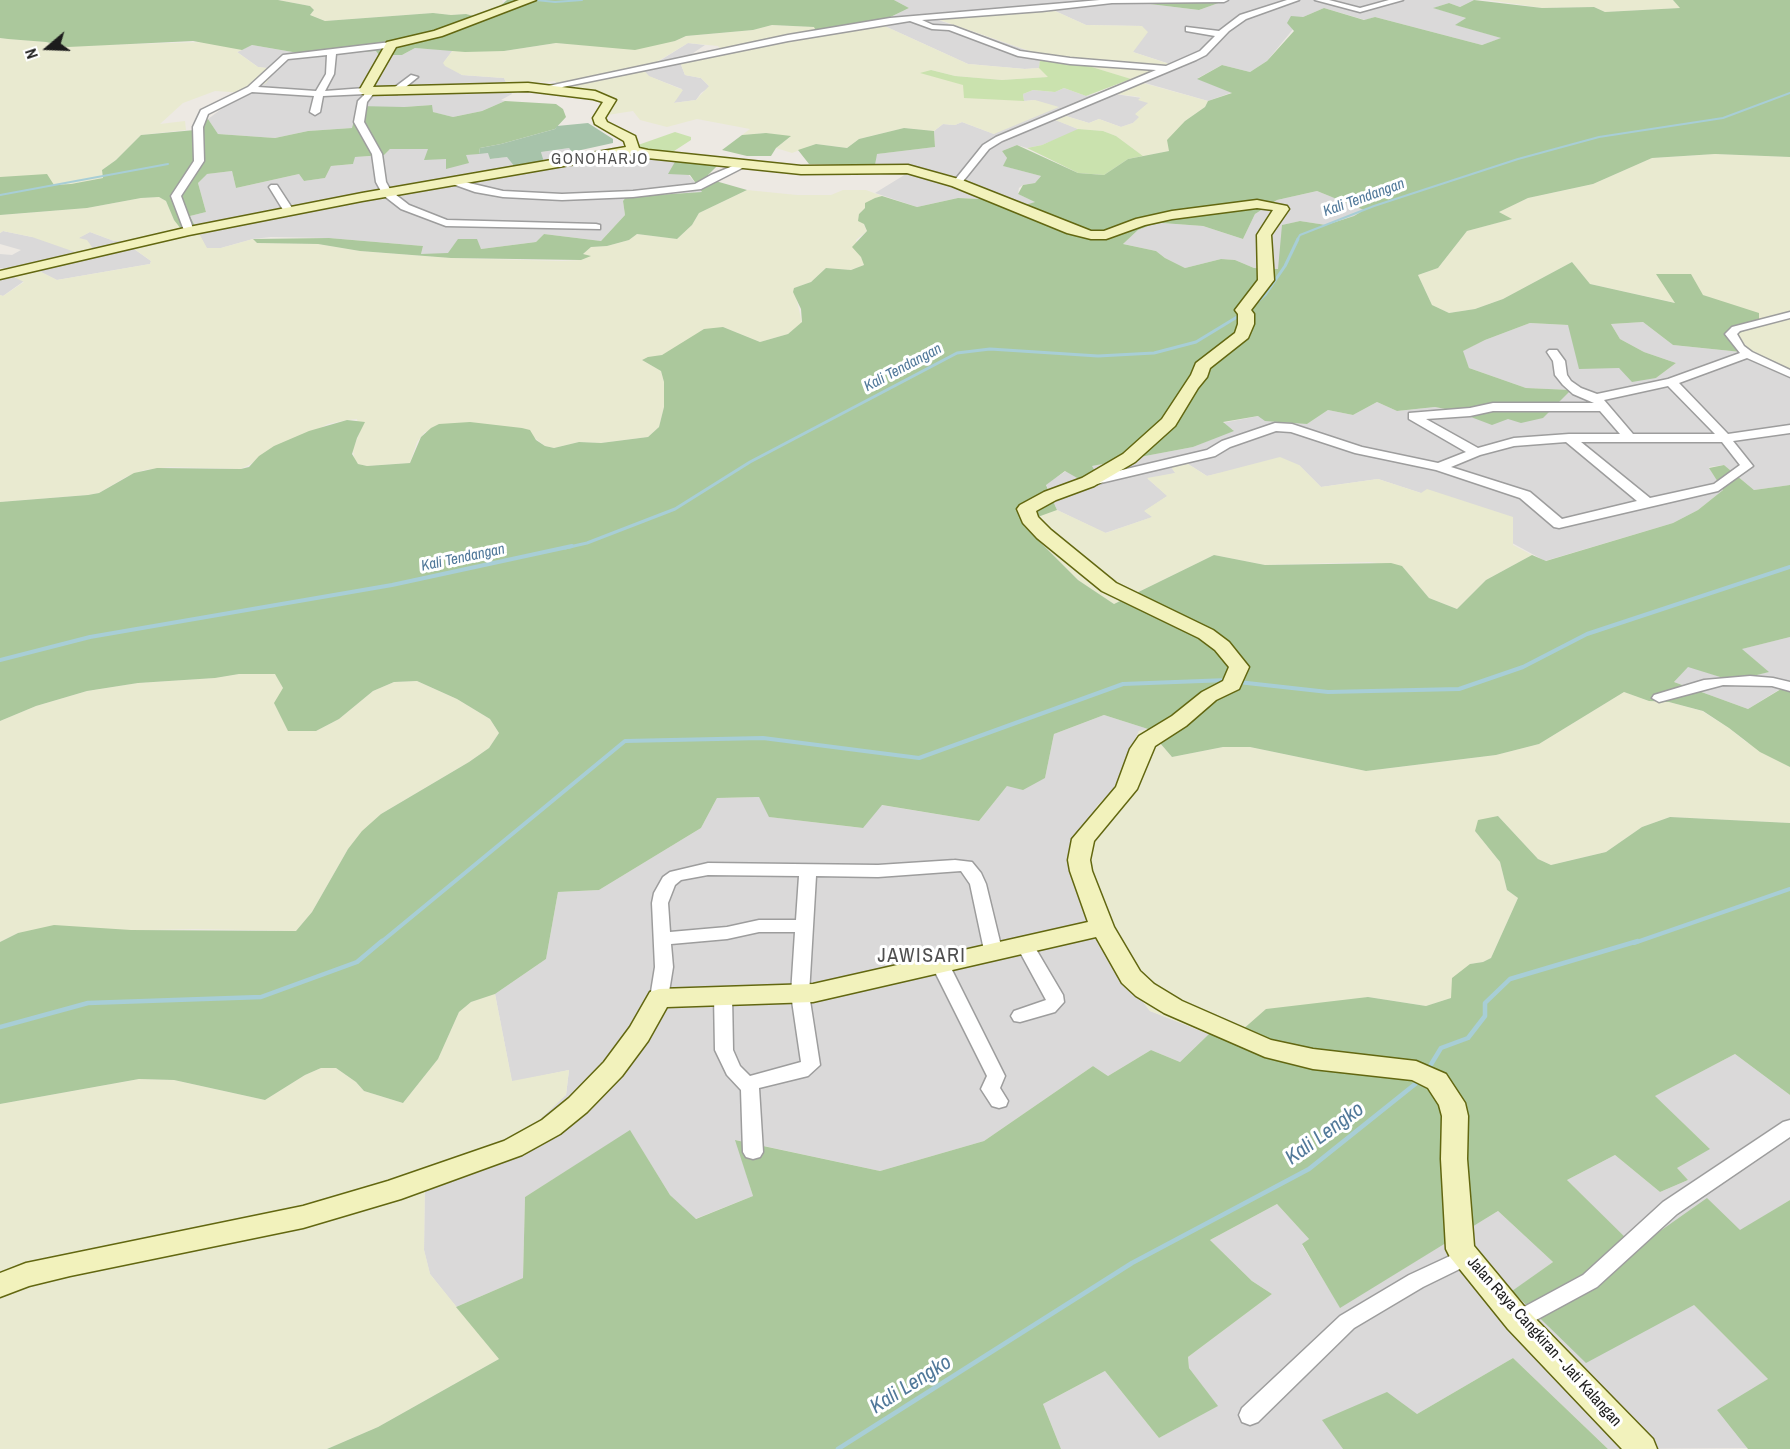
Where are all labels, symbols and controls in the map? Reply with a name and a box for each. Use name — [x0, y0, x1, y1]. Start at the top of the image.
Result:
north arrow — [18, 18, 78, 78]
text: N — [19, 46, 43, 62]
district label: GONOHARJO — [551, 150, 649, 170]
water label: Kali Tendangan — [1321, 175, 1407, 221]
water label: Kali Tendangan — [861, 340, 945, 396]
water label: Kali Tendangan — [419, 540, 507, 576]
district label: JAWISARI — [878, 945, 966, 969]
water label: Kali Lengko — [1281, 1097, 1369, 1171]
street label: Jalan Raya Cangkiran - Jati Kalangan — [1463, 1253, 1625, 1431]
water label: Kali Lengko — [866, 1350, 956, 1420]

